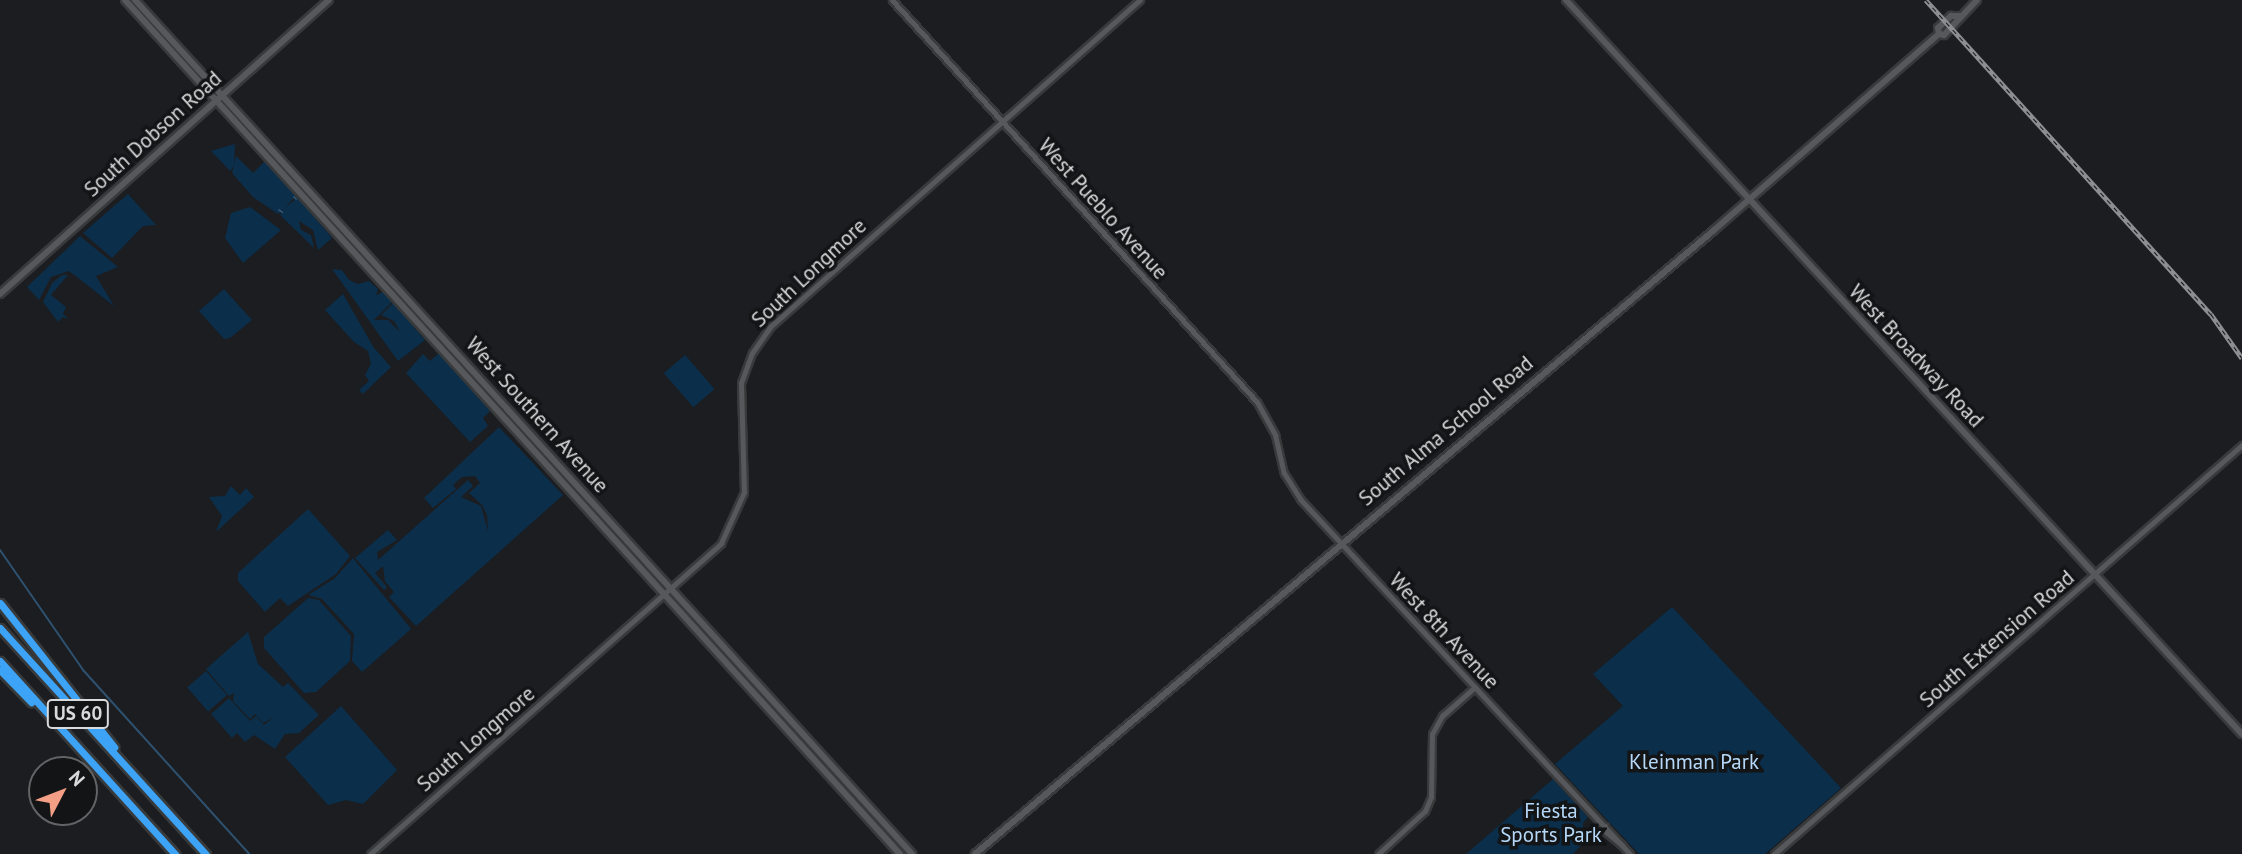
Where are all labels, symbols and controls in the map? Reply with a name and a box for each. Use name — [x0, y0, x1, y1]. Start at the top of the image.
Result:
street label: South Dobson Road — [79, 66, 227, 202]
street label: West Pueblo Avenue — [1033, 133, 1173, 285]
street label: South Longmore — [746, 213, 872, 333]
street label: West Broadway Road — [1843, 279, 1989, 433]
street label: West Southern Avenue — [460, 332, 614, 498]
street label: South Alma School Road — [1354, 351, 1538, 511]
street label: South Extension Road — [1915, 565, 2079, 713]
street label: West 8th Avenue — [1384, 568, 1504, 694]
street label: South Longmore — [412, 681, 540, 797]
road number: US 60 — [46, 698, 110, 730]
park label: Kleinman Park — [1629, 749, 1759, 775]
north arrow — [28, 756, 98, 826]
text: N — [64, 766, 90, 791]
park label: Fiesta Sports Park — [1500, 798, 1602, 848]

